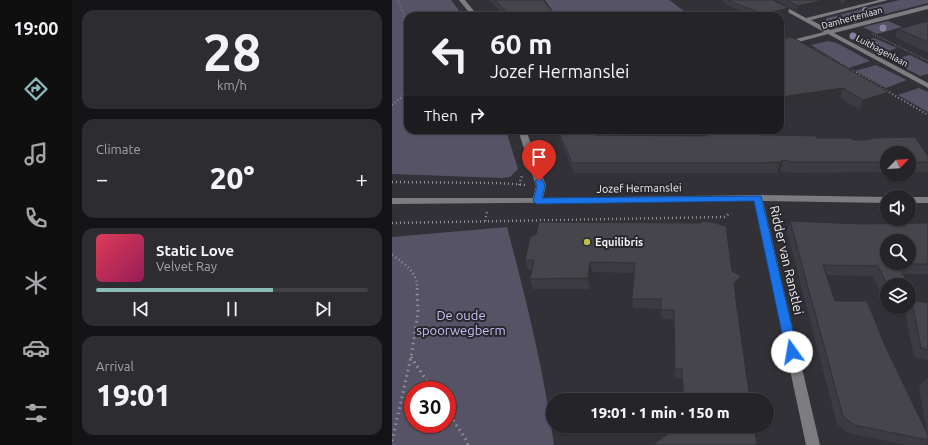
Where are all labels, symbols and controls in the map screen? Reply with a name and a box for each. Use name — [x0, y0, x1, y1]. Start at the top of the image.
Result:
street label: Damhertenlaan — [820, 5, 884, 31]
text: 19:00 — [13, 18, 59, 38]
text: 28 — [203, 23, 261, 81]
icon: left — [424, 28, 476, 80]
text: 60 m — [490, 28, 552, 59]
street label: Luithagenlaan — [854, 33, 910, 69]
text: Jozef Hermanslei — [490, 61, 629, 81]
icon: directions — [22, 75, 50, 103]
text: km/h — [217, 78, 247, 92]
icon: right — [466, 104, 488, 126]
text: Then — [424, 107, 458, 124]
icon: music — [22, 140, 50, 168]
pin — [522, 140, 556, 181]
text: Climate — [96, 142, 141, 156]
icon: arrive — [528, 146, 550, 168]
north arrow — [880, 146, 916, 182]
map controls — [880, 146, 916, 314]
text: 20° — [210, 161, 254, 195]
text: − — [96, 166, 108, 191]
text: + — [356, 166, 368, 191]
street label: Jozef Hermanslei — [596, 181, 682, 195]
button: sound — [880, 190, 916, 226]
icon: phone — [22, 204, 50, 232]
street label: Ridder van Ranstlei — [768, 204, 806, 316]
button: search — [880, 234, 916, 270]
place label: Equilibris — [595, 236, 643, 248]
marker: Equilibris — [582, 237, 592, 247]
text: Static Love — [156, 242, 234, 259]
text: Velvet Ray — [156, 259, 217, 273]
icon: climate — [22, 269, 50, 297]
button: layers — [880, 278, 916, 314]
icon: previous — [130, 298, 152, 320]
icon: pause — [221, 298, 243, 320]
icon: next — [312, 298, 334, 320]
park label: De oude spoorwegberm — [416, 308, 506, 337]
position arrow — [771, 331, 813, 373]
icon: car — [22, 334, 50, 362]
text: Arrival — [96, 359, 134, 373]
text: 19:01 — [96, 378, 171, 412]
speed limit sign: 30 — [404, 381, 456, 433]
icon: filters — [22, 399, 50, 427]
text: 19:01 · 1 min · 150 m — [590, 404, 730, 421]

